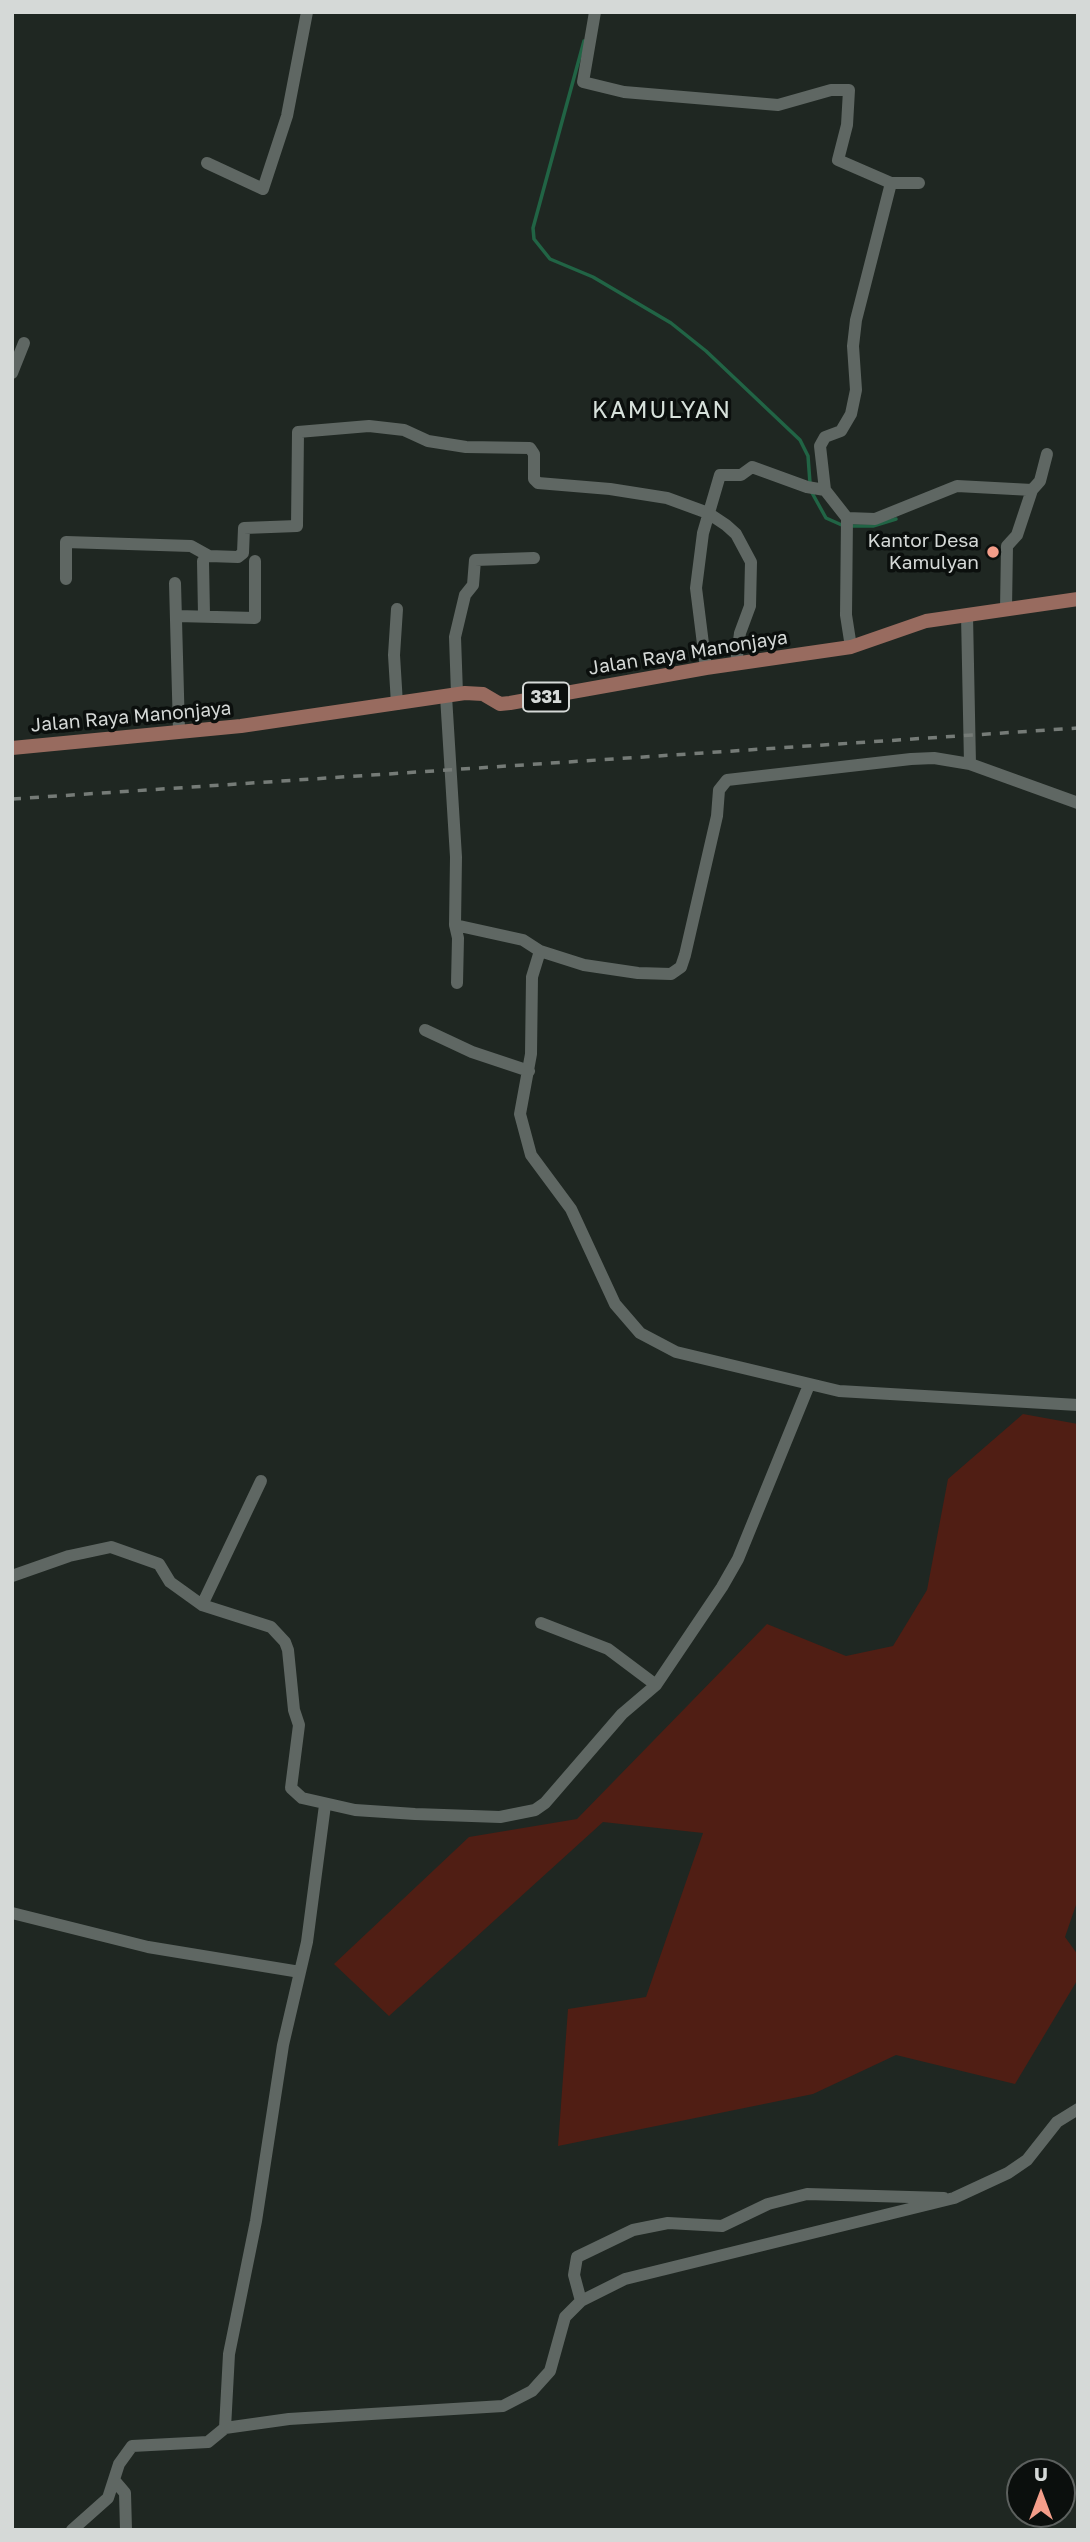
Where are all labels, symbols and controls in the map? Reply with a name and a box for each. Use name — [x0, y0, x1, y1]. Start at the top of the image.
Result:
district label: KAMULYAN — [593, 397, 731, 425]
place label: Kantor Desa Kamulyan — [868, 530, 979, 574]
marker: Kantor Desa Kamulyan — [985, 544, 1001, 560]
street label: Jalan Raya Manonjaya — [587, 626, 789, 680]
road number: 331 — [523, 682, 569, 712]
street label: Jalan Raya Manonjaya — [30, 697, 232, 737]
north arrow — [1006, 2458, 1076, 2528]
text: U — [1034, 2462, 1048, 2485]

